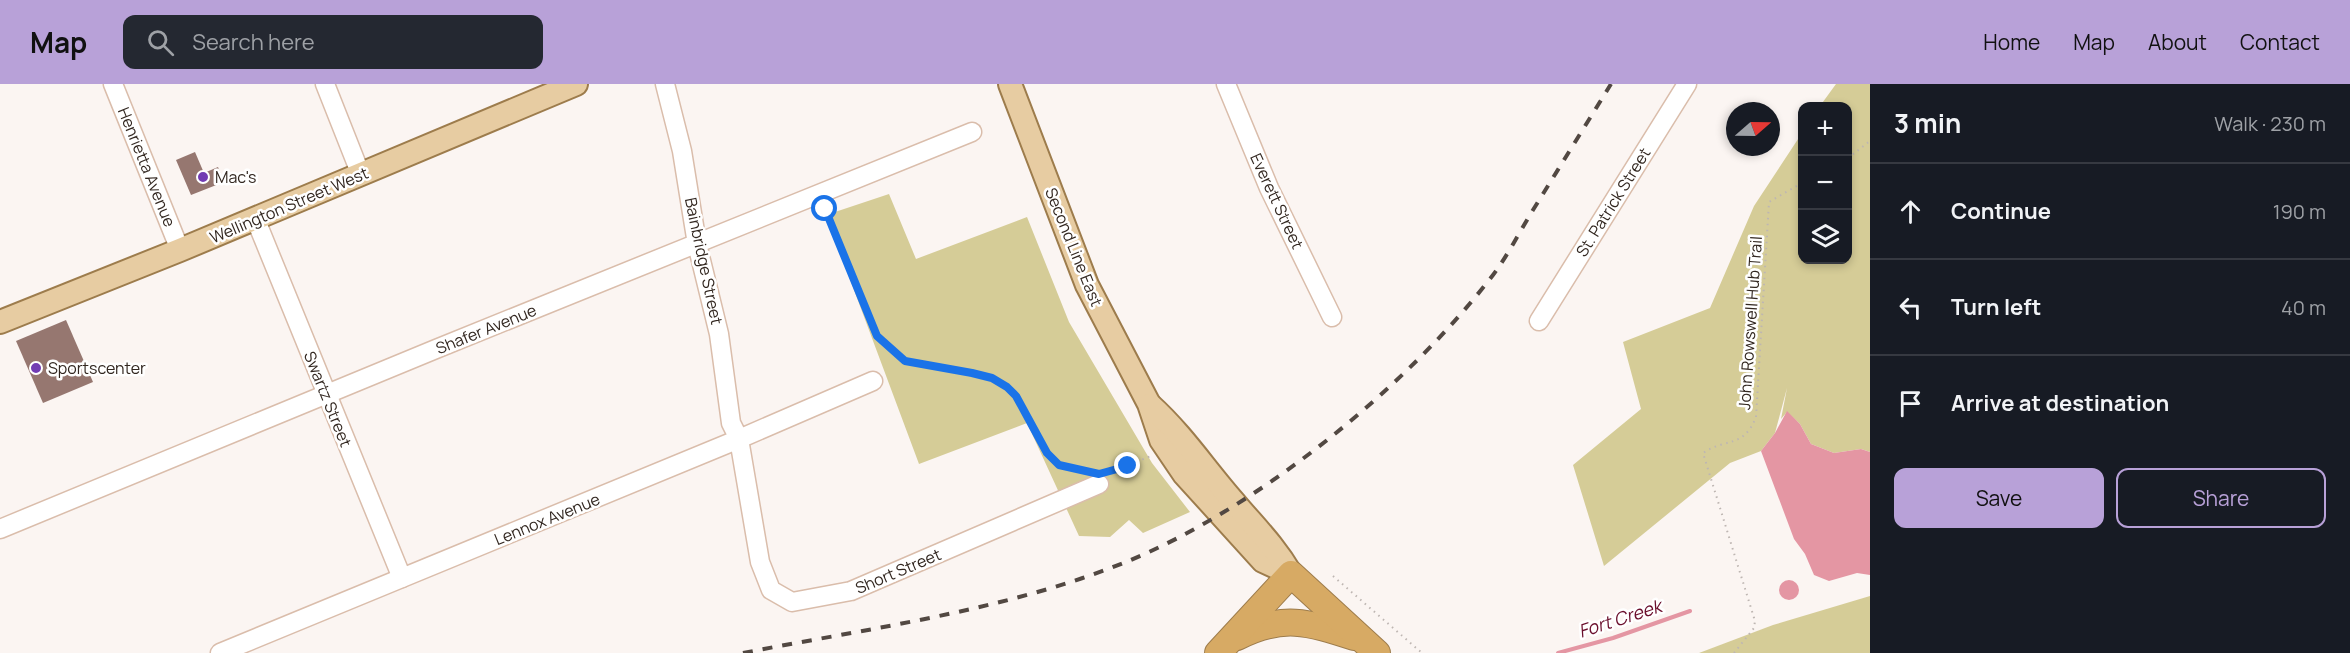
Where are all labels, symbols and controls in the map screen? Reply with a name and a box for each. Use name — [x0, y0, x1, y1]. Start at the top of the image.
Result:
search box — [123, 15, 543, 69]
text: Map — [30, 23, 87, 61]
icon: search — [144, 26, 177, 59]
text: Search here — [192, 27, 315, 57]
text: Home — [1983, 28, 2040, 56]
text: Map — [2073, 28, 2115, 56]
text: About — [2148, 28, 2207, 56]
text: Contact — [2240, 28, 2320, 56]
north arrow — [1726, 102, 1780, 156]
map controls — [1798, 102, 1852, 264]
button: + — [1798, 102, 1852, 156]
street label: Henrietta Avenue — [113, 104, 181, 230]
text: 3 min — [1894, 105, 1961, 141]
text: Walk · 230 m — [2214, 110, 2326, 137]
street label: St. Patrick Street — [1571, 143, 1655, 261]
street label: Everett Street — [1245, 150, 1309, 252]
button: − — [1798, 156, 1852, 210]
street label: Wellington Street West — [206, 162, 372, 248]
place label: Mac's — [215, 166, 256, 188]
marker: Mac's — [196, 170, 210, 184]
street label: Second Line East — [1040, 184, 1108, 310]
street label: Bainbridge Street — [680, 195, 728, 327]
route start — [811, 195, 837, 221]
icon: ahead — [1894, 195, 1927, 228]
text: Continue — [1951, 196, 2051, 226]
text: 190 m — [2273, 198, 2326, 225]
button: layers — [1798, 210, 1852, 264]
street label: John Rowswell Hub Trail — [1733, 235, 1767, 411]
icon: left — [1894, 291, 1927, 324]
text: Turn left — [1951, 292, 2041, 322]
text: 40 m — [2281, 294, 2326, 321]
street label: Shafer Avenue — [432, 299, 540, 359]
street label: Swartz Street — [299, 348, 357, 450]
place label: Sportscenter — [48, 357, 146, 379]
marker: Sportscenter — [29, 361, 43, 375]
icon: arrive — [1894, 387, 1927, 420]
text: Arrive at destination — [1951, 388, 2169, 418]
route end — [1114, 452, 1140, 478]
button: Save — [1894, 468, 2104, 528]
button: Share — [2116, 468, 2326, 528]
street label: Lennox Avenue — [491, 488, 603, 550]
street label: Short Street — [852, 543, 944, 599]
water label: Fort Creek — [1575, 592, 1667, 643]

